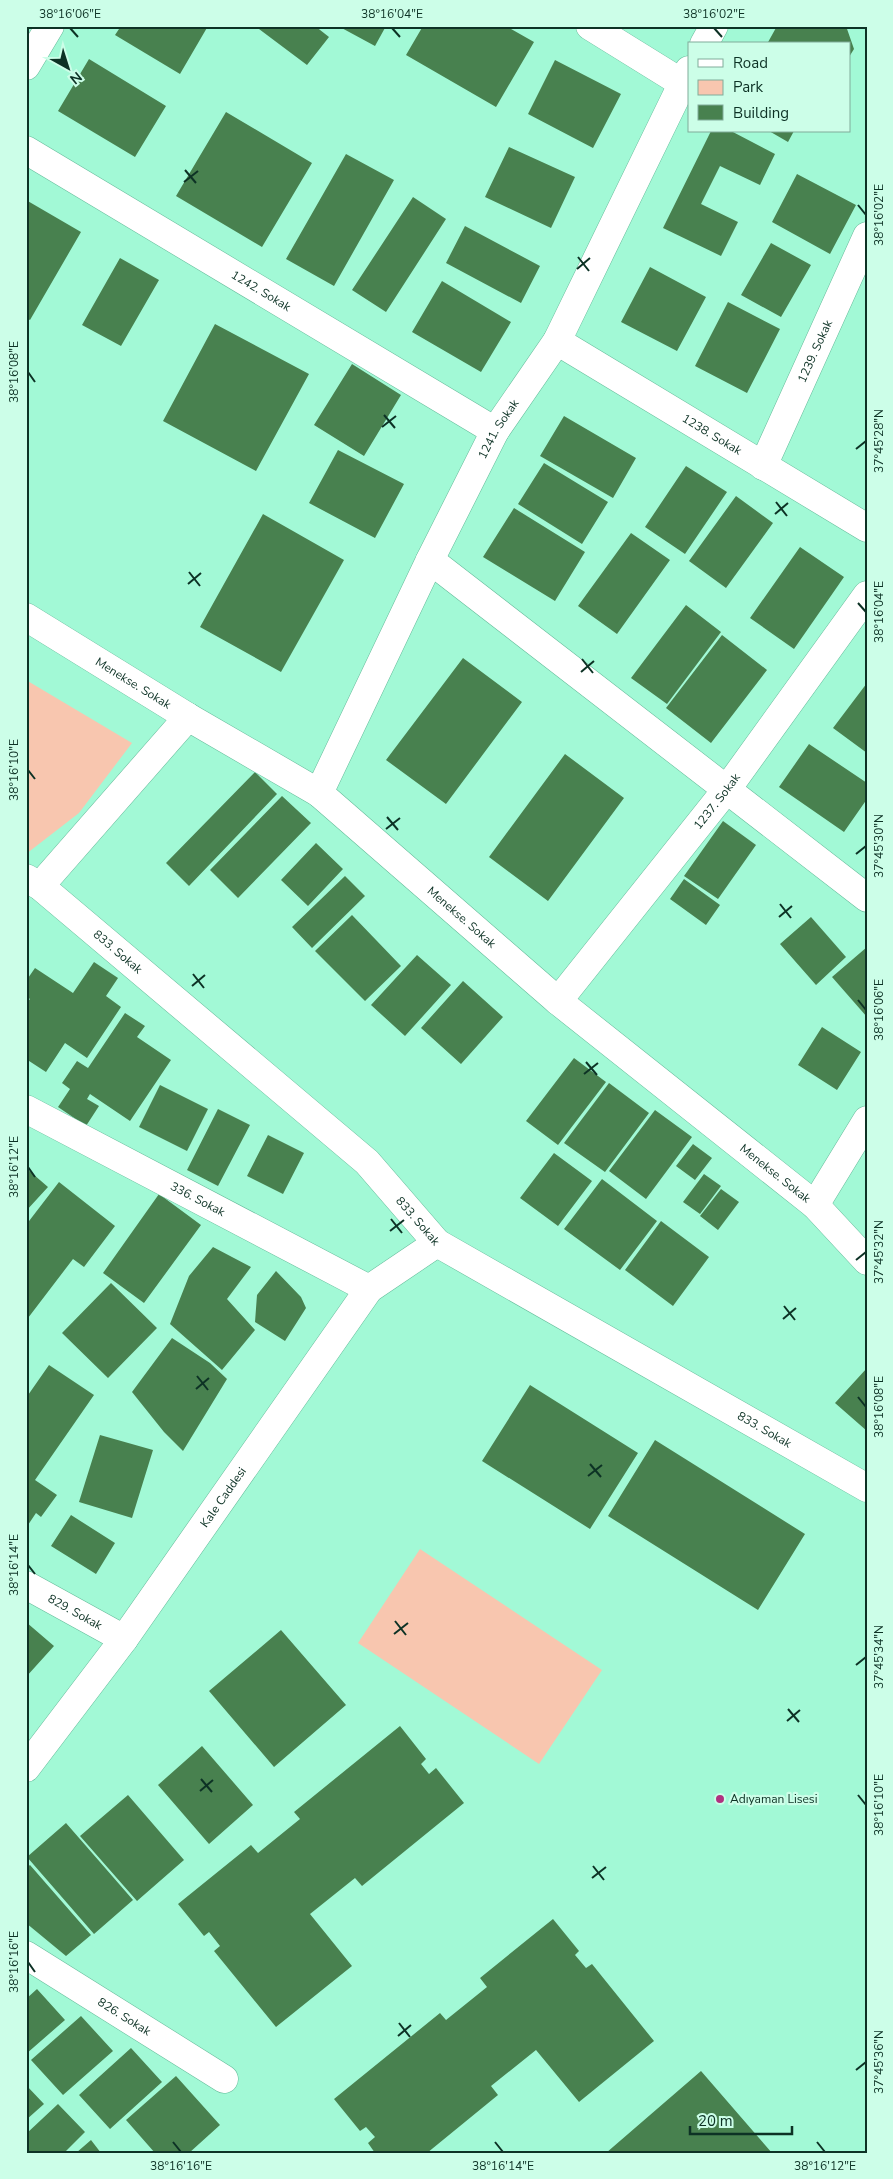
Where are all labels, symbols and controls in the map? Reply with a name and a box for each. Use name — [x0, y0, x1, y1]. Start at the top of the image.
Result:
text: 38°16'06"E — [39, 6, 101, 22]
text: 38°16'04"E — [361, 6, 423, 22]
text: 38°16'02"E — [683, 6, 745, 22]
north arrow — [42, 42, 92, 92]
legend — [688, 42, 850, 132]
text: Road — [733, 53, 768, 73]
text: N — [66, 67, 86, 88]
text: Park — [733, 77, 763, 97]
text: Building — [733, 103, 789, 123]
text: 38°16'02"E — [871, 184, 887, 246]
street label: 1242. Sokak — [228, 267, 295, 315]
street label: 1239. Sokak — [794, 316, 836, 385]
text: 38°16'08"E — [6, 341, 22, 403]
street label: 1241. Sokak — [474, 395, 523, 461]
text: 37°45'28"N — [871, 409, 887, 473]
street label: 1238. Sokak — [679, 410, 746, 459]
text: 38°16'04"E — [871, 581, 887, 643]
street label: Menekse. Sokak — [92, 654, 175, 713]
text: 38°16'10"E — [6, 739, 22, 801]
street label: 1237. Sokak — [690, 769, 744, 833]
text: 37°45'30"N — [871, 814, 887, 878]
street label: Menekse. Sokak — [424, 883, 500, 952]
street label: 833. Sokak — [90, 926, 147, 978]
text: 38°16'06"E — [871, 979, 887, 1041]
text: 38°16'12"E — [6, 1136, 22, 1198]
street label: Menekse. Sokak — [736, 1140, 815, 1207]
street label: 336. Sokak — [168, 1178, 229, 1221]
street label: 833. Sokak — [392, 1193, 444, 1250]
text: 37°45'32"N — [871, 1220, 887, 1284]
text: 38°16'08"E — [871, 1376, 887, 1438]
street label: 833. Sokak — [735, 1408, 795, 1452]
street label: Kale Caddesi — [197, 1464, 250, 1531]
text: 38°16'14"E — [6, 1534, 22, 1596]
street label: 829. Sokak — [45, 1591, 106, 1634]
text: 37°45'34"N — [871, 1625, 887, 1689]
text: 38°16'10"E — [871, 1774, 887, 1836]
place label: Adıyaman Lisesi — [730, 1791, 817, 1807]
marker: Adıyaman Lisesi — [714, 1793, 726, 1805]
text: 38°16'16"E — [6, 1931, 22, 1993]
street label: 826. Sokak — [95, 1994, 155, 2040]
text: 37°45'36"N — [871, 2030, 887, 2094]
scale bar — [690, 2104, 793, 2136]
text: 20 m — [698, 2111, 733, 2131]
text: 38°16'16"E — [150, 2158, 212, 2174]
text: 38°16'14"E — [472, 2158, 534, 2174]
text: 38°16'12"E — [794, 2158, 856, 2174]

